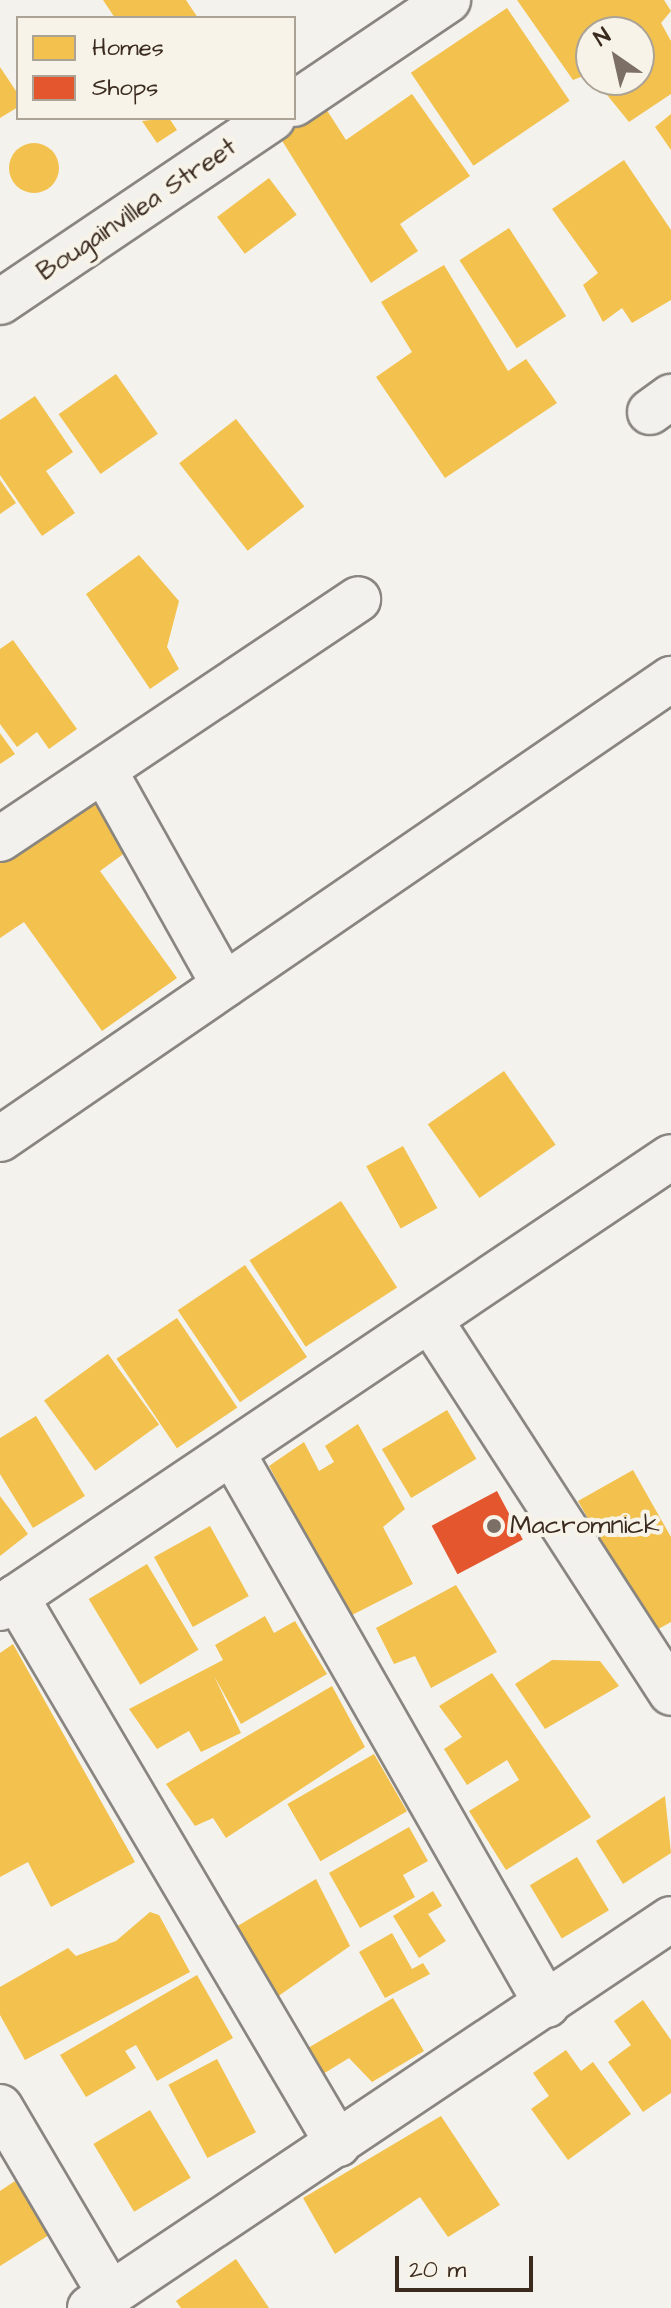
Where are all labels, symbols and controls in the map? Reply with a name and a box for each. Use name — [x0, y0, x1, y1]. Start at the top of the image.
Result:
legend — [16, 16, 296, 120]
north arrow — [575, 16, 655, 96]
text: N — [588, 21, 617, 54]
text: Homes — [92, 31, 164, 65]
text: Shops — [92, 71, 158, 105]
street label: Bougainvillea Street — [32, 132, 242, 288]
place label: Macromnick — [510, 1510, 660, 1542]
marker: Macromnick — [485, 1517, 503, 1535]
scale bar — [399, 2240, 537, 2290]
text: 20 m — [409, 2253, 466, 2287]

